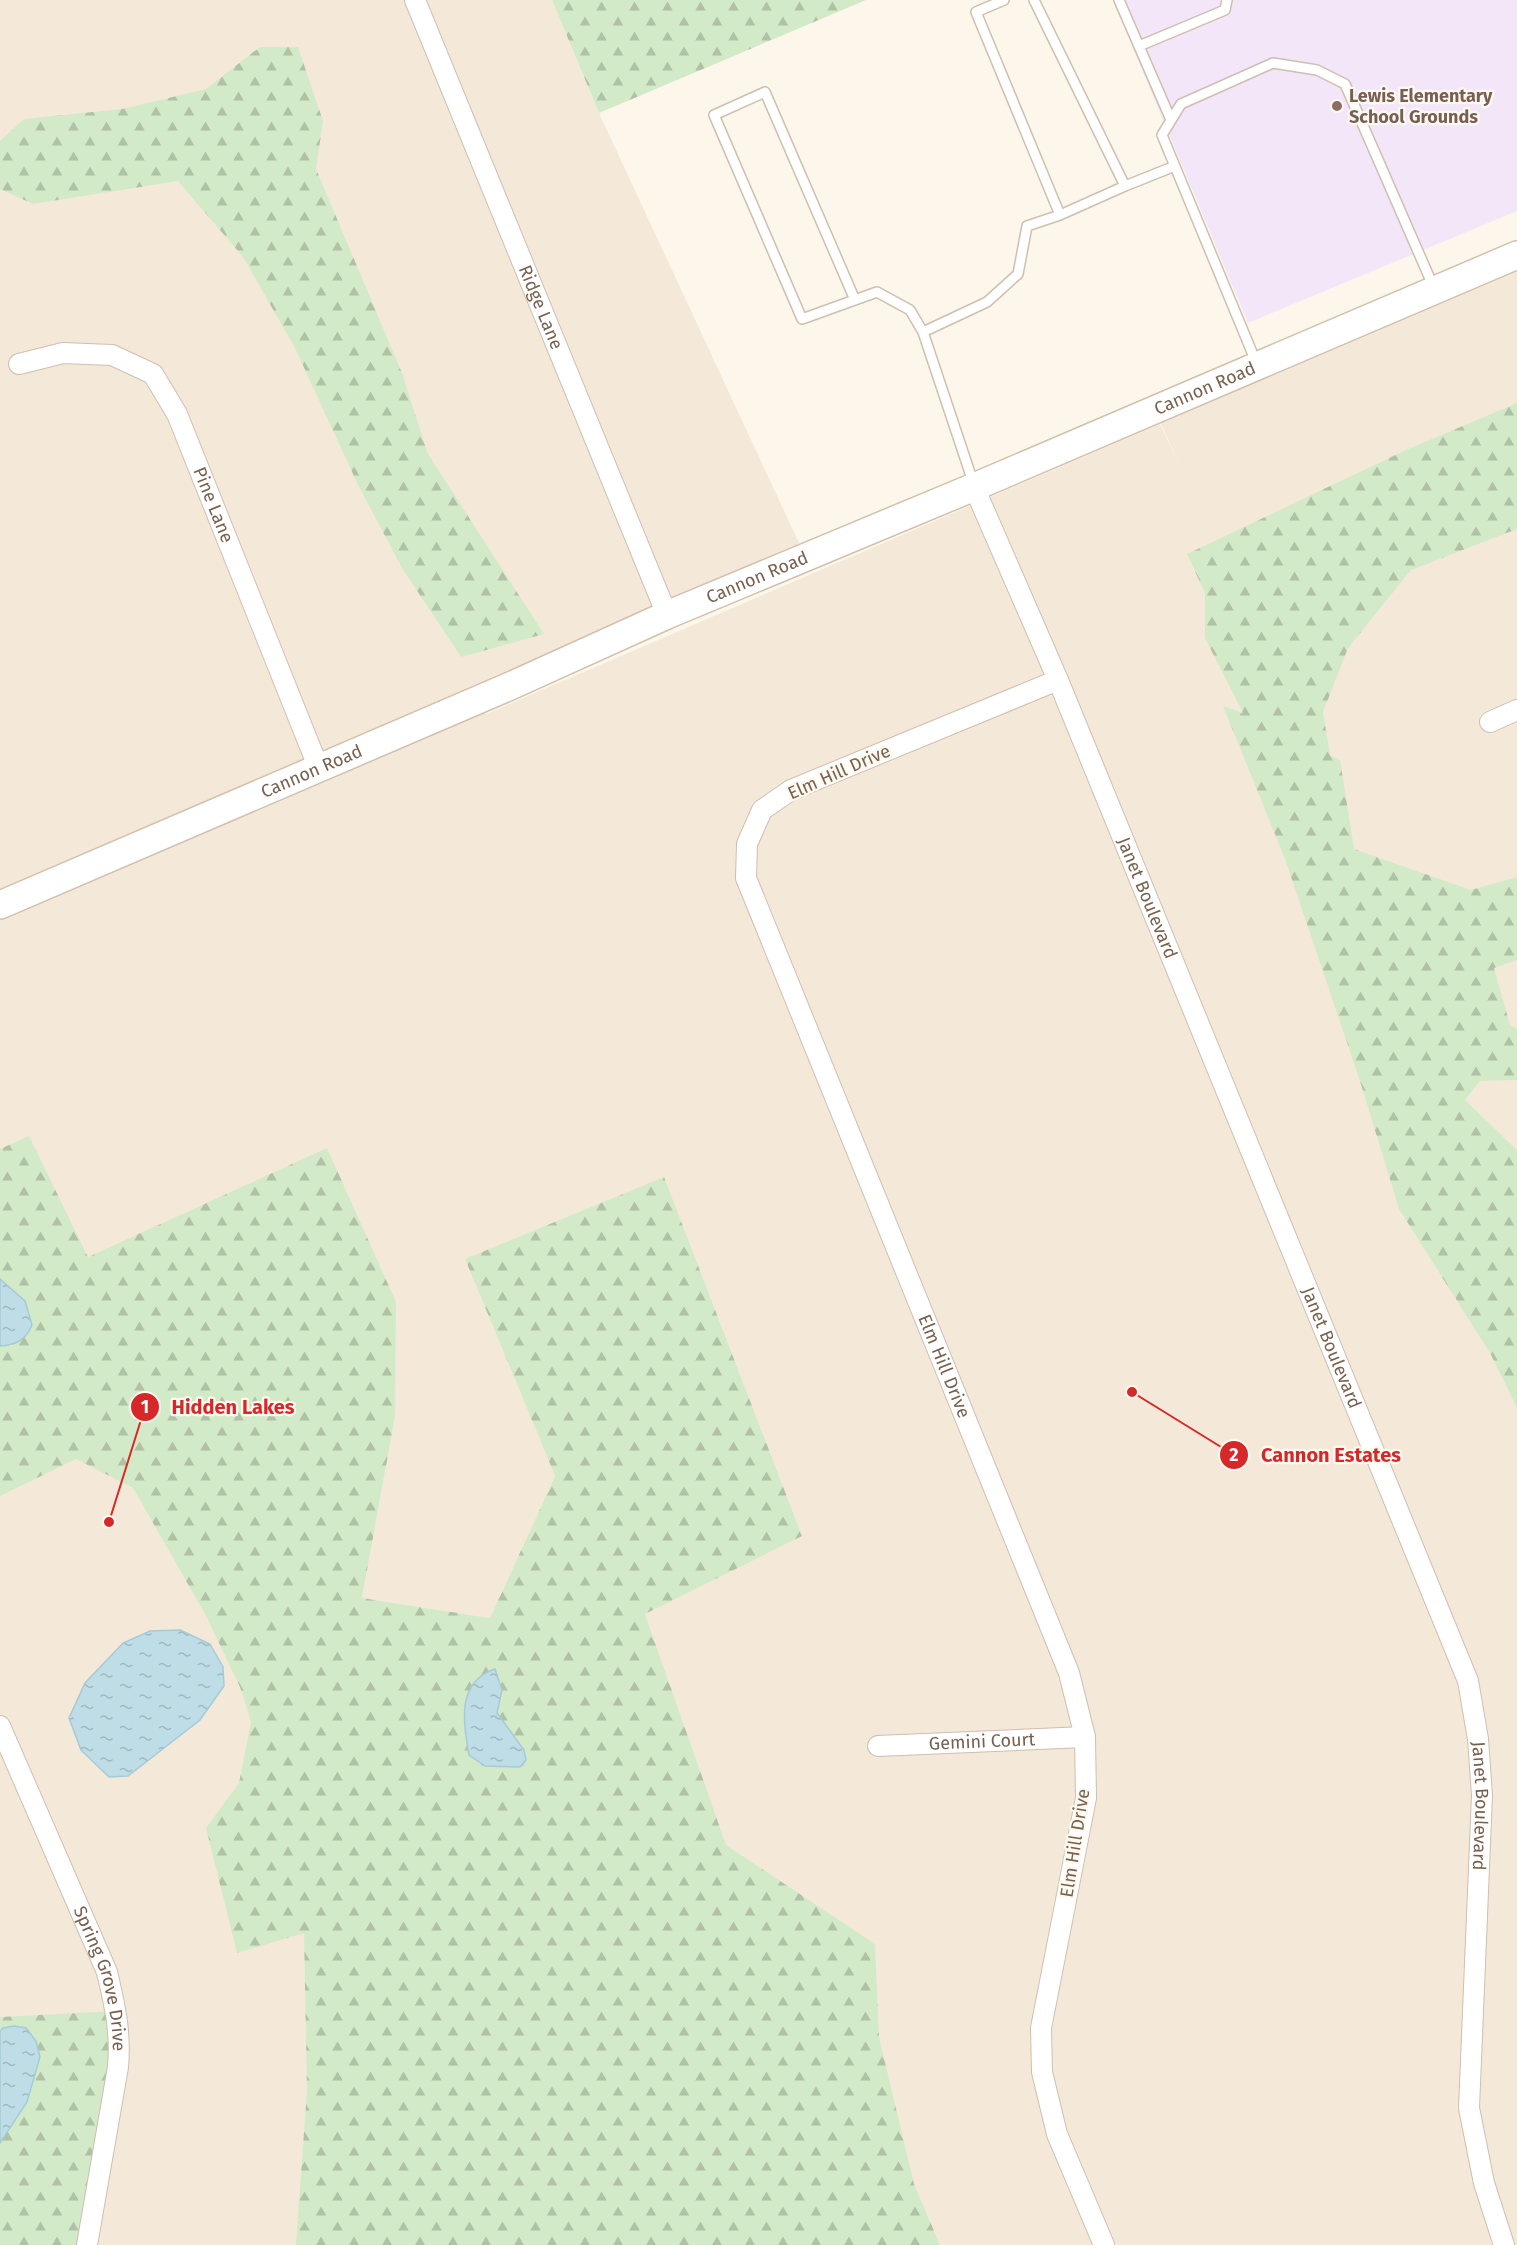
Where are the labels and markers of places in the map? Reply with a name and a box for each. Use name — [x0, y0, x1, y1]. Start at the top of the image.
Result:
place label: Lewis Elementary School Grounds — [1349, 85, 1493, 128]
marker: Lewis Elementary School Grounds — [1330, 99, 1344, 113]
callout: Hidden Lakes — [130, 1388, 307, 1426]
callout: Cannon Estates — [1219, 1436, 1413, 1474]

